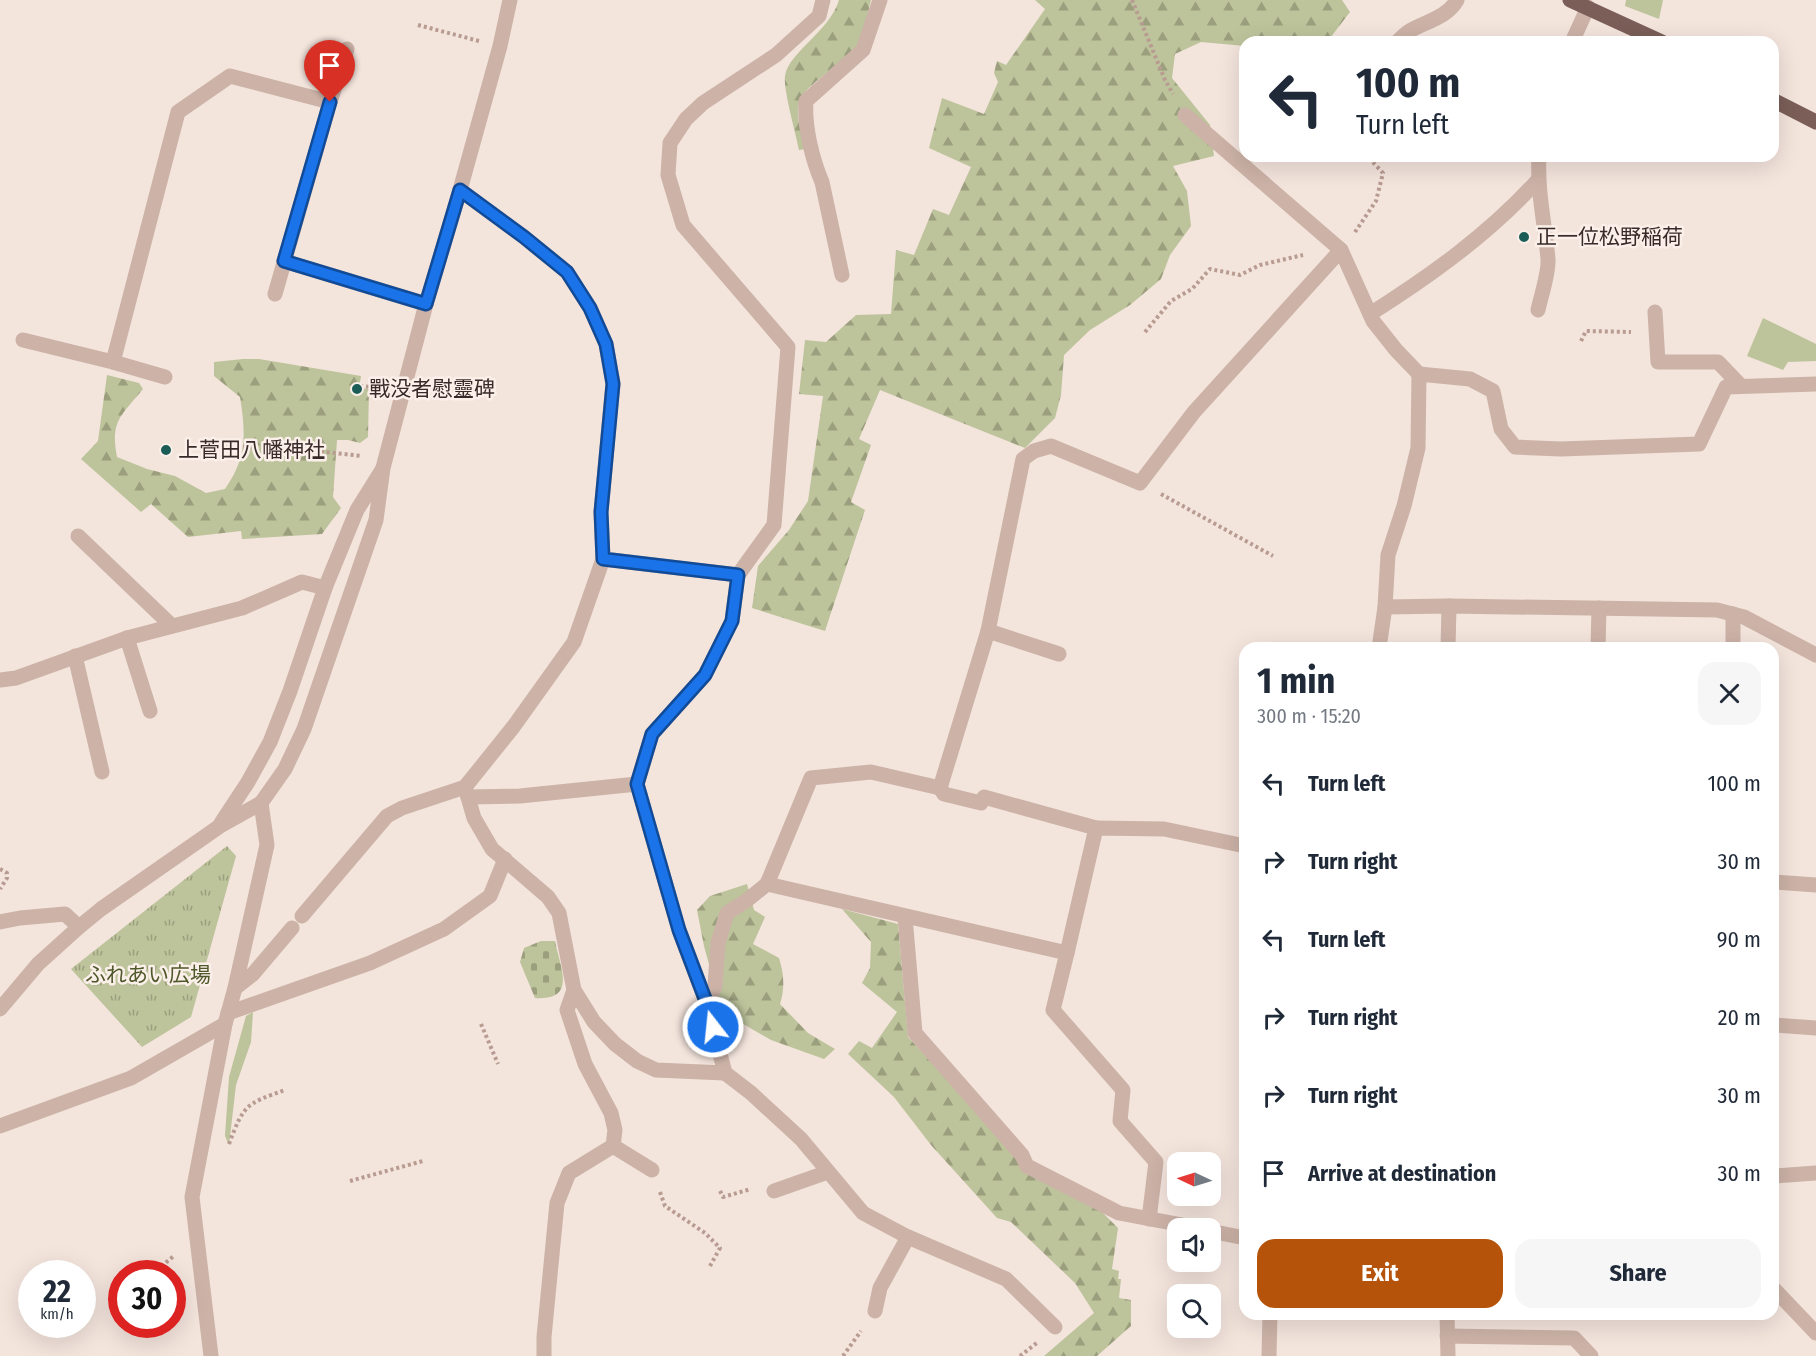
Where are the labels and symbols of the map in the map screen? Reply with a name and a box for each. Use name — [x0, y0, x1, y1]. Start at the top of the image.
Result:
pin — [304, 40, 355, 102]
place label: 正一位松野稲荷 — [1536, 224, 1683, 250]
marker: 正一位松野稲荷 — [1517, 230, 1531, 244]
place label: 戰没者慰靈碑 — [369, 376, 495, 402]
marker: 戰没者慰靈碑 — [350, 382, 364, 396]
place label: 上菅田八幡神社 — [178, 437, 325, 463]
marker: 上菅田八幡神社 — [159, 443, 173, 457]
park label: ふれあい広場 — [85, 962, 211, 988]
position arrow — [681, 995, 745, 1059]
north arrow — [1167, 1152, 1221, 1206]
speed limit sign: 30 — [108, 1260, 186, 1338]

